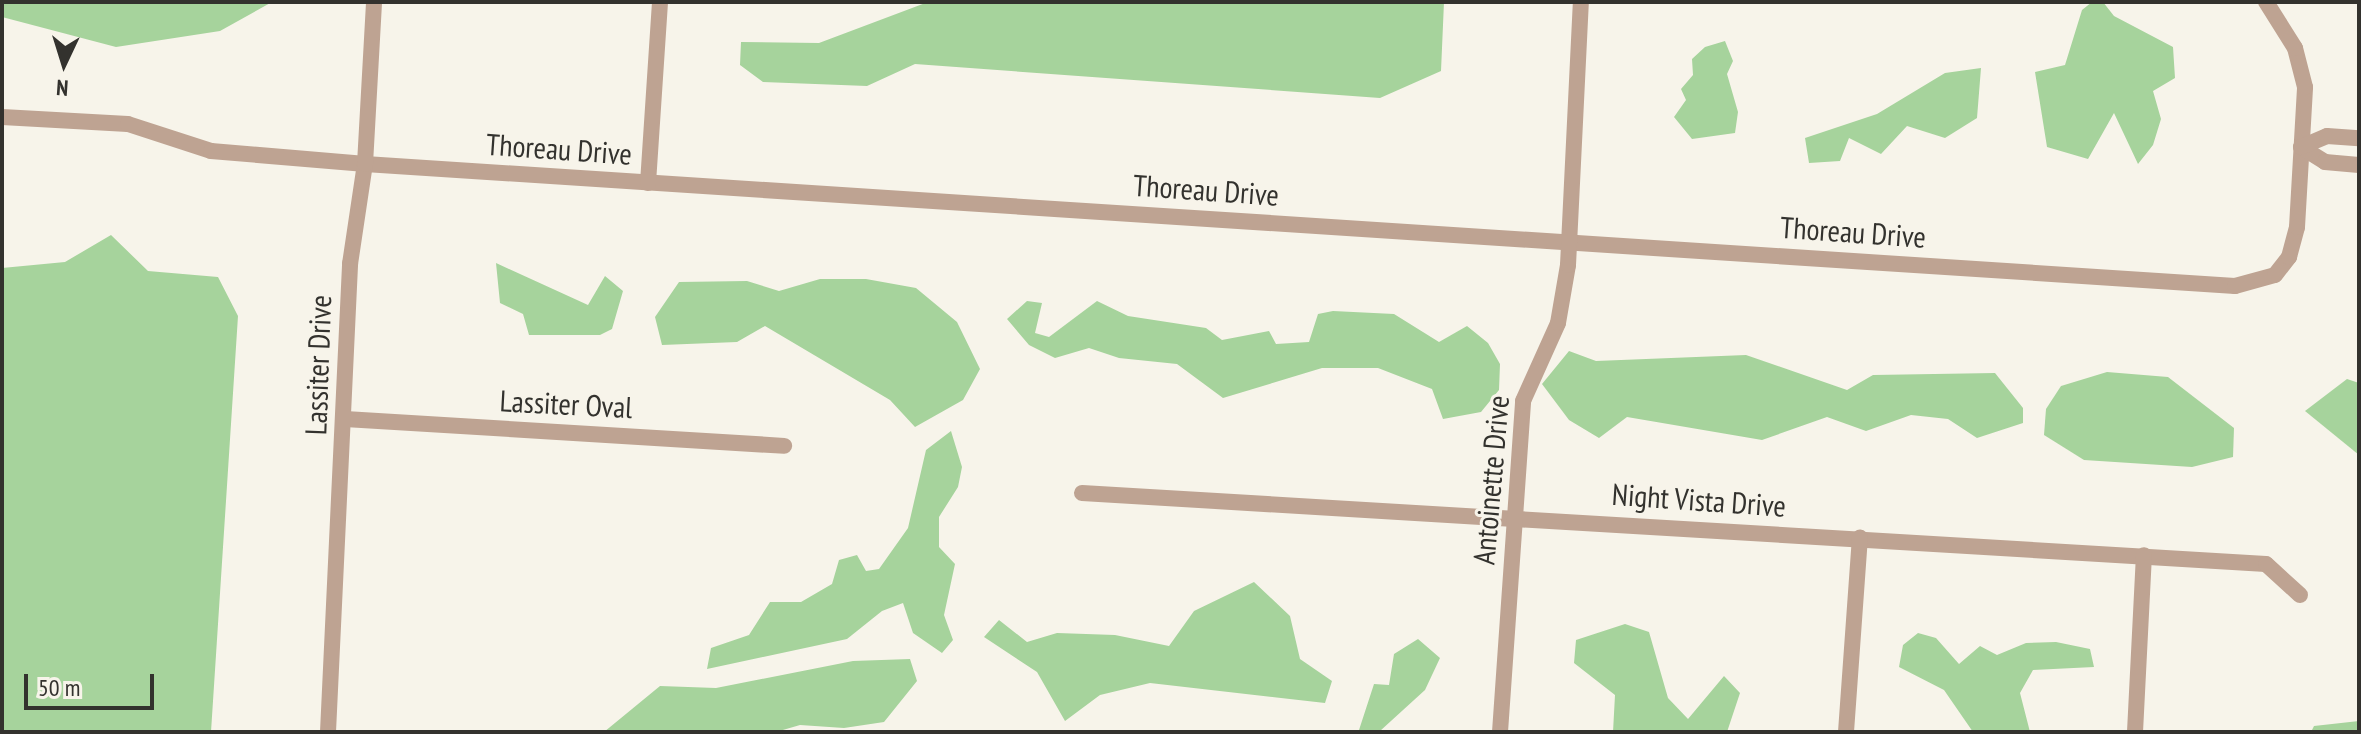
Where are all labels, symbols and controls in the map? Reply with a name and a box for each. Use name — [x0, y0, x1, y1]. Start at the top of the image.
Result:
north arrow — [24, 24, 104, 104]
text: N — [55, 74, 69, 102]
street label: Thoreau Drive — [485, 126, 633, 172]
street label: Thoreau Drive — [1132, 167, 1280, 213]
street label: Thoreau Drive — [1779, 209, 1927, 255]
street label: Lassiter Drive — [298, 294, 338, 436]
street label: Lassiter Oval — [499, 383, 633, 425]
street label: Antoinette Drive — [1466, 394, 1516, 566]
street label: Night Vista Drive — [1610, 476, 1788, 524]
scale bar — [28, 658, 158, 708]
text: 50 m — [38, 672, 80, 703]

